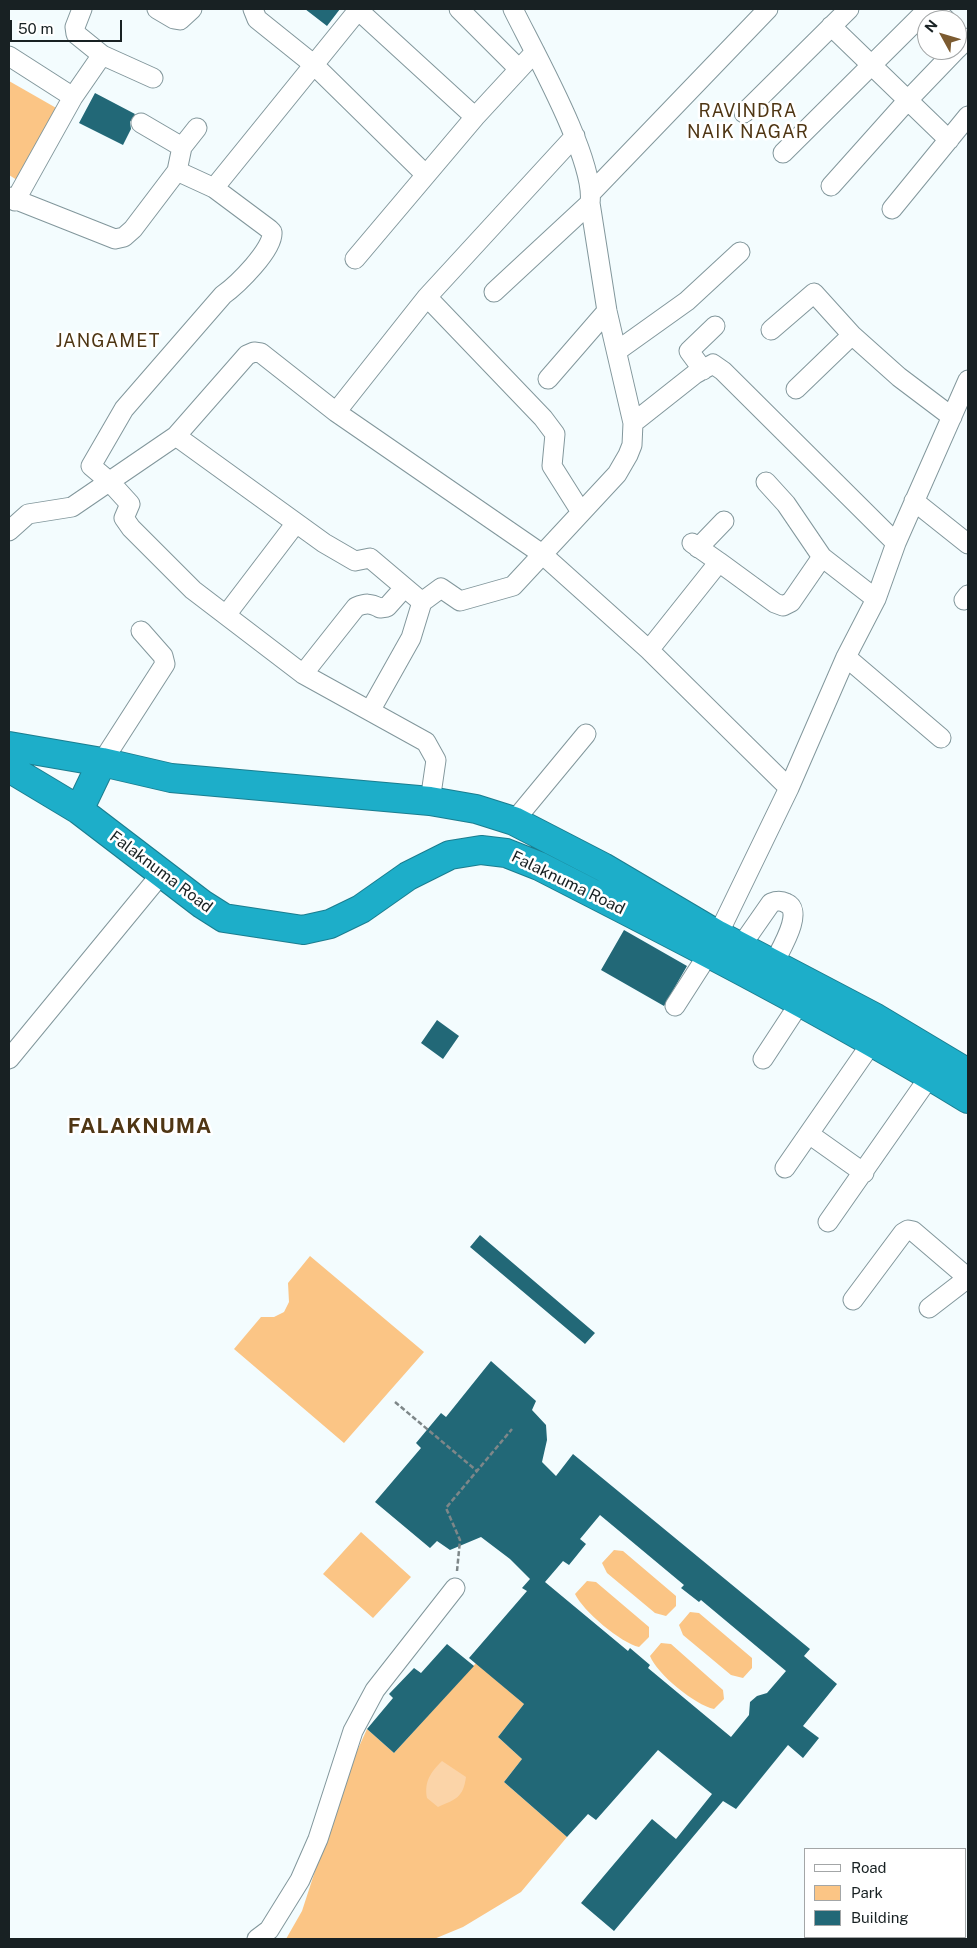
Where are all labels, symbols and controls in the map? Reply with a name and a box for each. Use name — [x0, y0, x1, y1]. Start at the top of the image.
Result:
scale bar — [12, 10, 125, 42]
north arrow — [917, 10, 967, 60]
text: N — [921, 17, 941, 35]
text: 50 m — [18, 20, 53, 37]
district label: RAVINDRA NAIK NAGAR — [686, 100, 810, 142]
district label: JANGAMET — [55, 330, 161, 352]
street label: Falaknuma Road — [106, 827, 216, 917]
street label: Falaknuma Road — [508, 847, 628, 919]
district label: FALAKNUMA — [67, 1114, 213, 1140]
legend — [804, 1848, 967, 1938]
text: Road — [851, 1859, 887, 1876]
text: Park — [851, 1884, 883, 1901]
text: Building — [851, 1909, 909, 1926]

